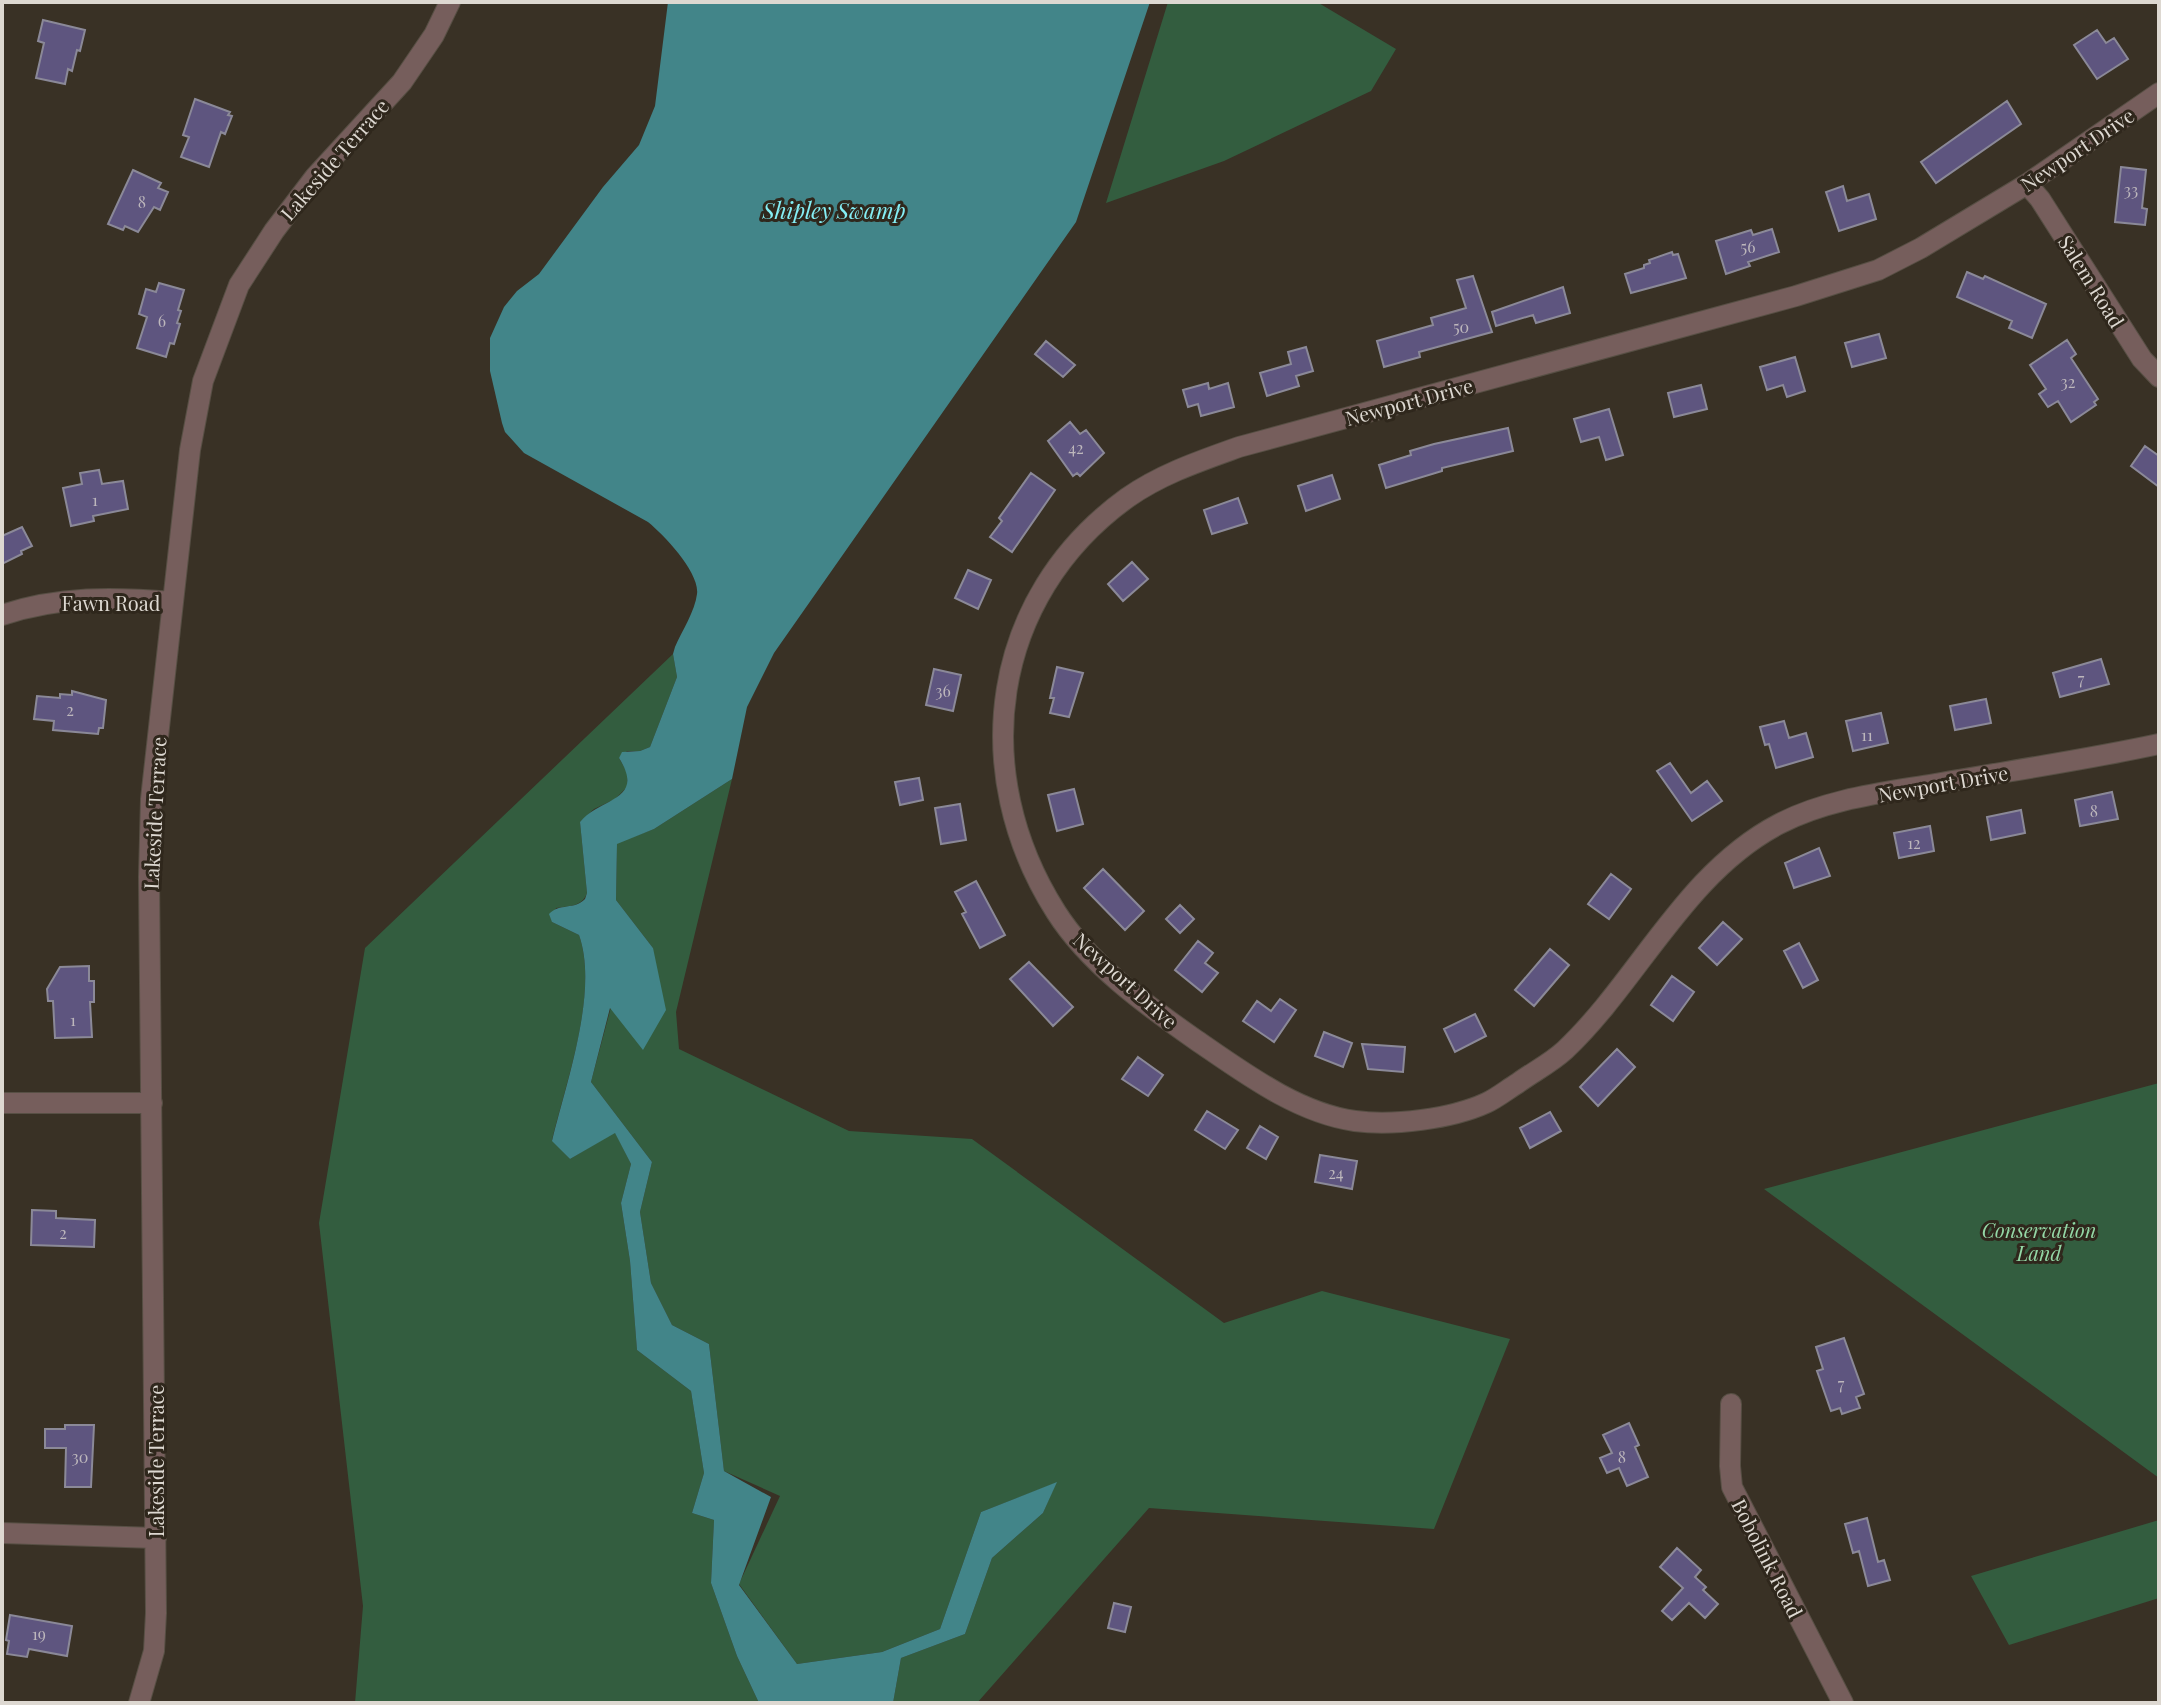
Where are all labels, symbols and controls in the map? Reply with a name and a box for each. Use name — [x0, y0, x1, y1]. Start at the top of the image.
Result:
street label: Lakeside Terrace — [274, 93, 394, 225]
street label: Newport Drive — [2015, 101, 2139, 197]
house number: 33 — [2124, 179, 2138, 200]
house number: 8 — [138, 191, 146, 212]
water label: Shipley Swamp — [761, 195, 906, 225]
street label: Salem Road — [2053, 229, 2131, 333]
house number: 56 — [1741, 236, 1755, 257]
house number: 6 — [158, 310, 166, 331]
house number: 50 — [1453, 316, 1469, 337]
street label: Newport Drive — [1342, 371, 1476, 431]
house number: 32 — [2061, 371, 2075, 392]
house number: 42 — [1068, 437, 1084, 458]
house number: 1 — [92, 489, 98, 510]
street label: Fawn Road — [62, 589, 161, 616]
house number: 7 — [2078, 668, 2085, 689]
house number: 36 — [935, 680, 951, 701]
house number: 2 — [66, 699, 74, 720]
house number: 11 — [1861, 724, 1873, 745]
street label: Lakeside Terrace — [137, 736, 171, 890]
street label: Newport Drive — [1876, 758, 2010, 808]
house number: 8 — [2090, 800, 2098, 821]
house number: 12 — [1907, 832, 1921, 853]
street label: Newport Drive — [1068, 926, 1184, 1034]
house number: 1 — [70, 1009, 76, 1030]
house number: 24 — [1328, 1162, 1344, 1183]
park label: Conservation Land — [1982, 1216, 2096, 1266]
house number: 2 — [59, 1222, 67, 1243]
house number: 7 — [1838, 1373, 1845, 1394]
street label: Lakeside Terrace — [142, 1385, 169, 1537]
house number: 30 — [72, 1446, 88, 1467]
house number: 8 — [1618, 1446, 1626, 1467]
street label: Bobolink Road — [1726, 1494, 1810, 1622]
house number: 19 — [32, 1623, 46, 1644]

